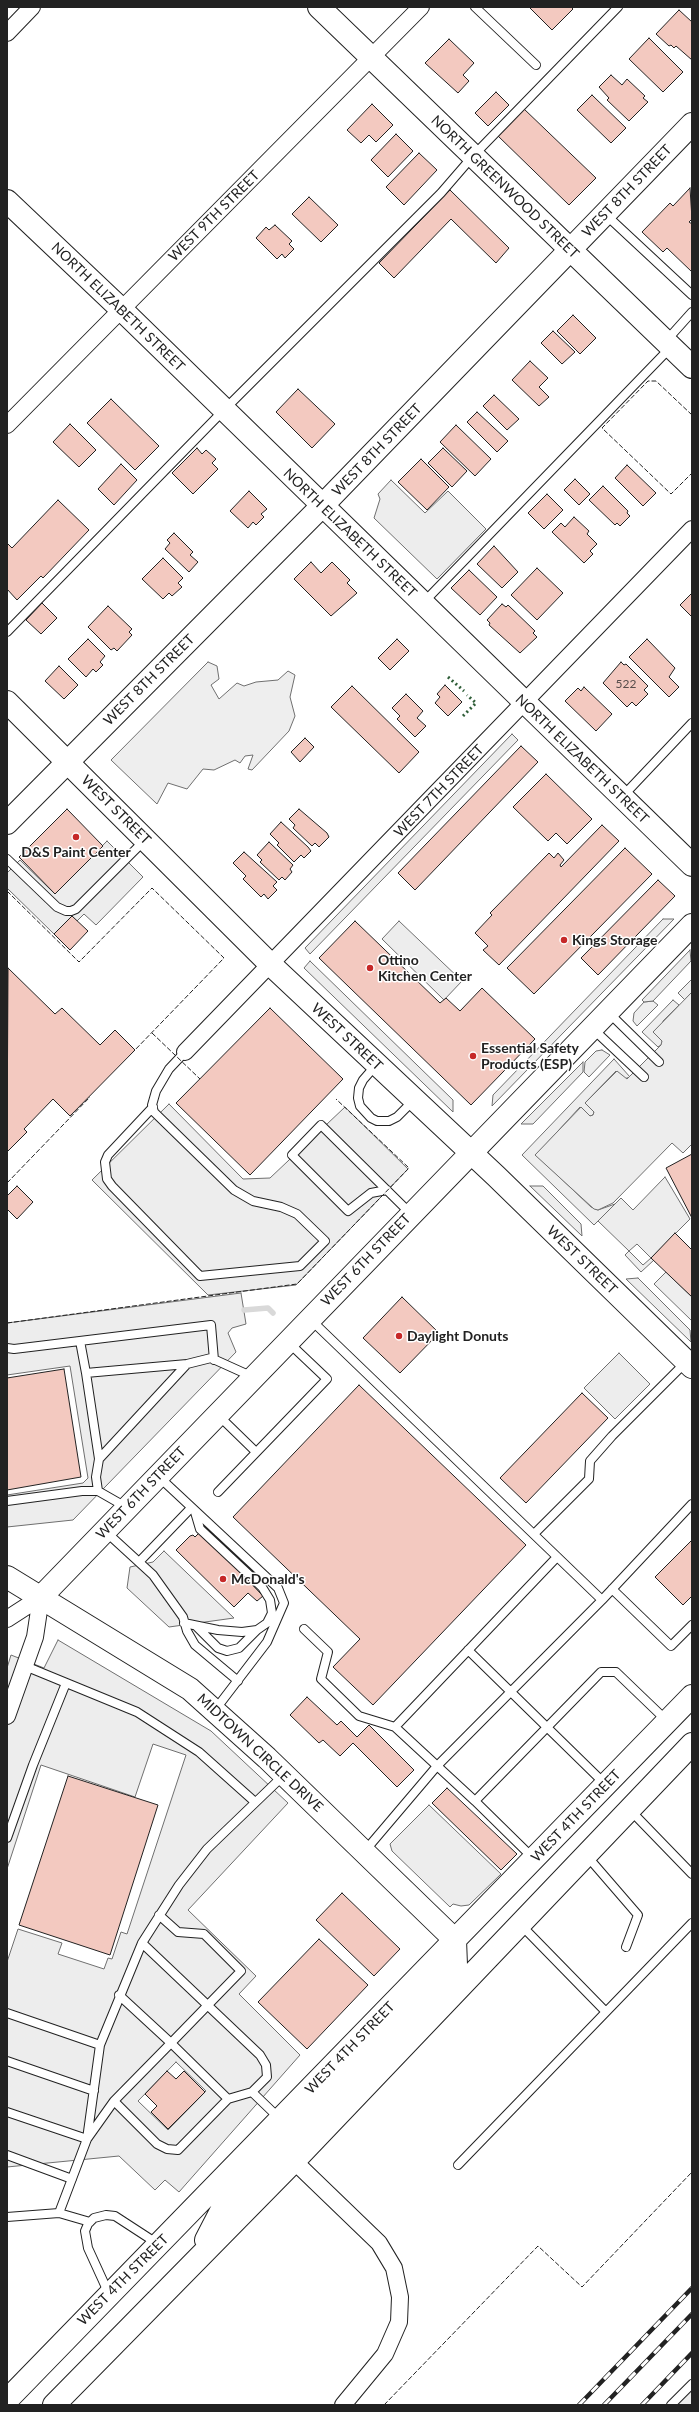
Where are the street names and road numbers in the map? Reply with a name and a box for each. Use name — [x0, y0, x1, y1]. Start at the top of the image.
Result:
street label: NORTH GREENWOOD STREET — [428, 112, 582, 262]
street label: WEST 8TH STREET — [579, 141, 675, 241]
street label: WEST 9TH STREET — [165, 167, 263, 265]
street label: NORTH ELIZABETH STREET — [48, 239, 188, 375]
street label: WEST 8TH STREET — [329, 400, 425, 500]
street label: NORTH ELIZABETH STREET — [280, 465, 420, 601]
street label: WEST 8TH STREET — [100, 631, 198, 729]
street label: NORTH ELIZABETH STREET — [512, 691, 652, 827]
street label: WEST 7TH STREET — [391, 741, 487, 841]
street label: WEST STREET — [78, 772, 154, 848]
street label: WEST STREET — [308, 1000, 386, 1074]
street label: WEST 6TH STREET — [318, 1210, 414, 1310]
street label: WEST STREET — [543, 1222, 621, 1298]
street label: WEST 6TH STREET — [93, 1443, 189, 1543]
street label: MIDTOWN CIRCLE DRIVE — [194, 1690, 326, 1816]
street label: WEST 4TH STREET — [528, 1766, 624, 1866]
street label: WEST 4TH STREET — [302, 1998, 398, 2098]
street label: WEST 4TH STREET — [74, 2231, 172, 2329]

